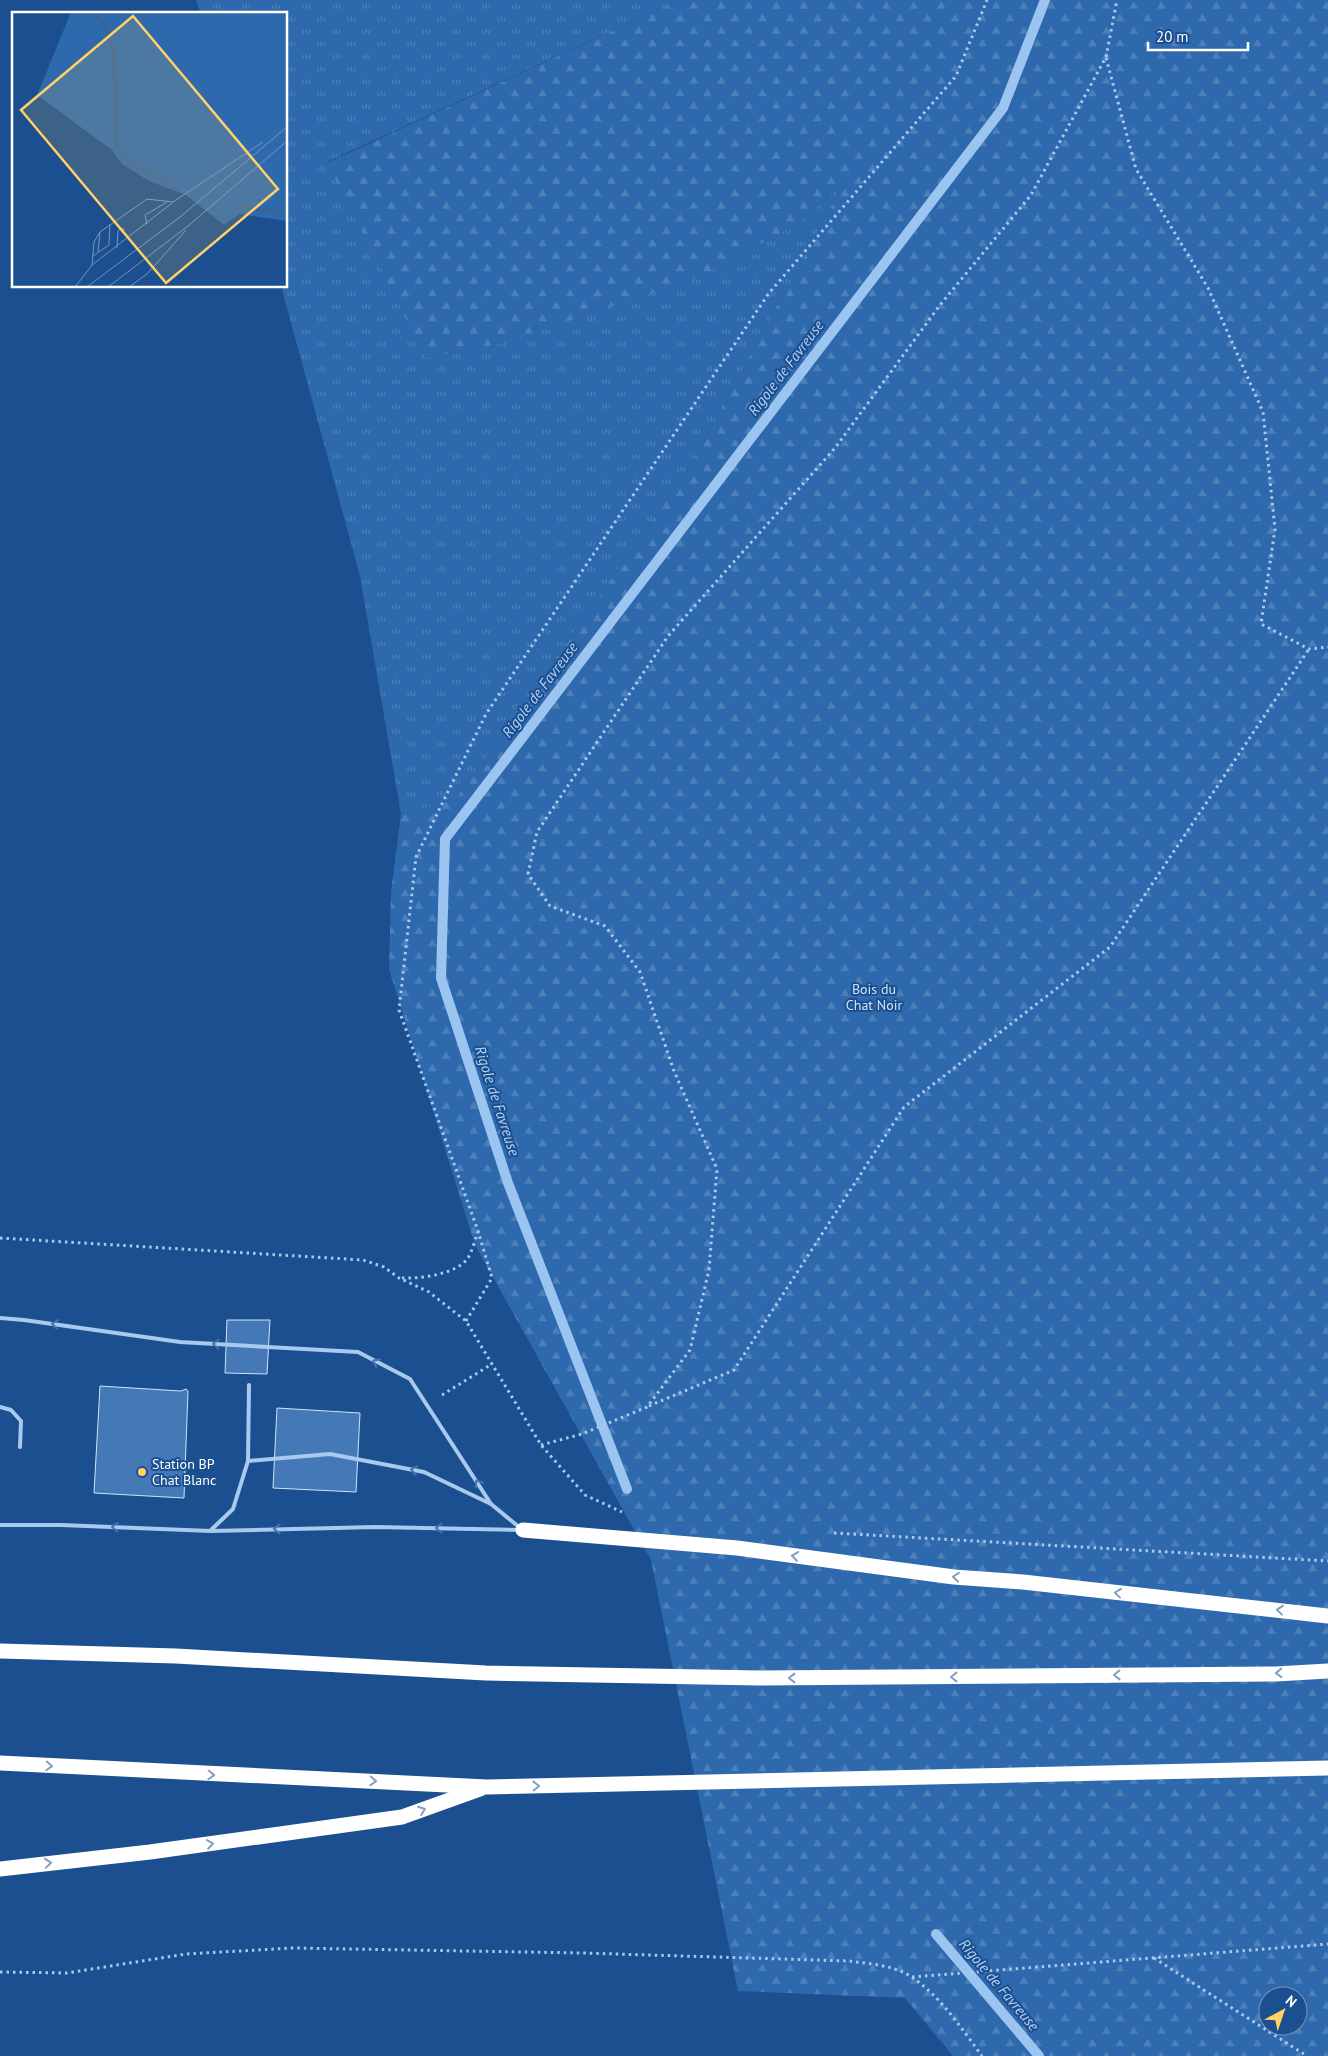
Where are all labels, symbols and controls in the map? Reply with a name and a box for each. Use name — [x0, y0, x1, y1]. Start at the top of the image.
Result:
inset map — [12, 12, 288, 288]
scale bar — [1148, 20, 1248, 52]
text: 20 m — [1156, 27, 1189, 46]
water label: Rigole de Favreuse — [744, 316, 828, 419]
water label: Rigole de Favreuse — [498, 638, 582, 741]
park label: Bois du Chat Noir — [846, 980, 902, 1014]
water label: Rigole de Favreuse — [471, 1043, 524, 1158]
one-way arrow — [51, 1319, 59, 1330]
one-way arrow — [212, 1339, 220, 1350]
one-way arrow — [372, 1358, 381, 1368]
place label: Station BP Chat Blanc — [152, 1455, 216, 1489]
marker: Station BP Chat Blanc — [136, 1466, 148, 1478]
one-way arrow — [410, 1466, 419, 1476]
one-way arrow — [474, 1480, 484, 1489]
one-way arrow — [110, 1522, 118, 1532]
one-way arrow — [435, 1523, 443, 1533]
one-way arrow — [273, 1524, 280, 1534]
one-way arrow — [791, 1551, 799, 1562]
one-way arrow — [952, 1572, 960, 1583]
one-way arrow — [1114, 1588, 1122, 1599]
one-way arrow — [1275, 1605, 1283, 1616]
one-way arrow — [1275, 1668, 1283, 1679]
one-way arrow — [1113, 1670, 1120, 1680]
one-way arrow — [950, 1672, 958, 1682]
one-way arrow — [788, 1673, 796, 1683]
one-way arrow — [45, 1761, 53, 1772]
one-way arrow — [207, 1769, 215, 1780]
one-way arrow — [370, 1776, 378, 1787]
one-way arrow — [532, 1780, 540, 1791]
one-way arrow — [417, 1806, 425, 1816]
one-way arrow — [206, 1839, 214, 1850]
one-way arrow — [45, 1858, 53, 1869]
water label: Rigole de Favreuse — [955, 1935, 1044, 2035]
north arrow — [1258, 1986, 1308, 2036]
text: N — [1282, 1991, 1301, 2011]

